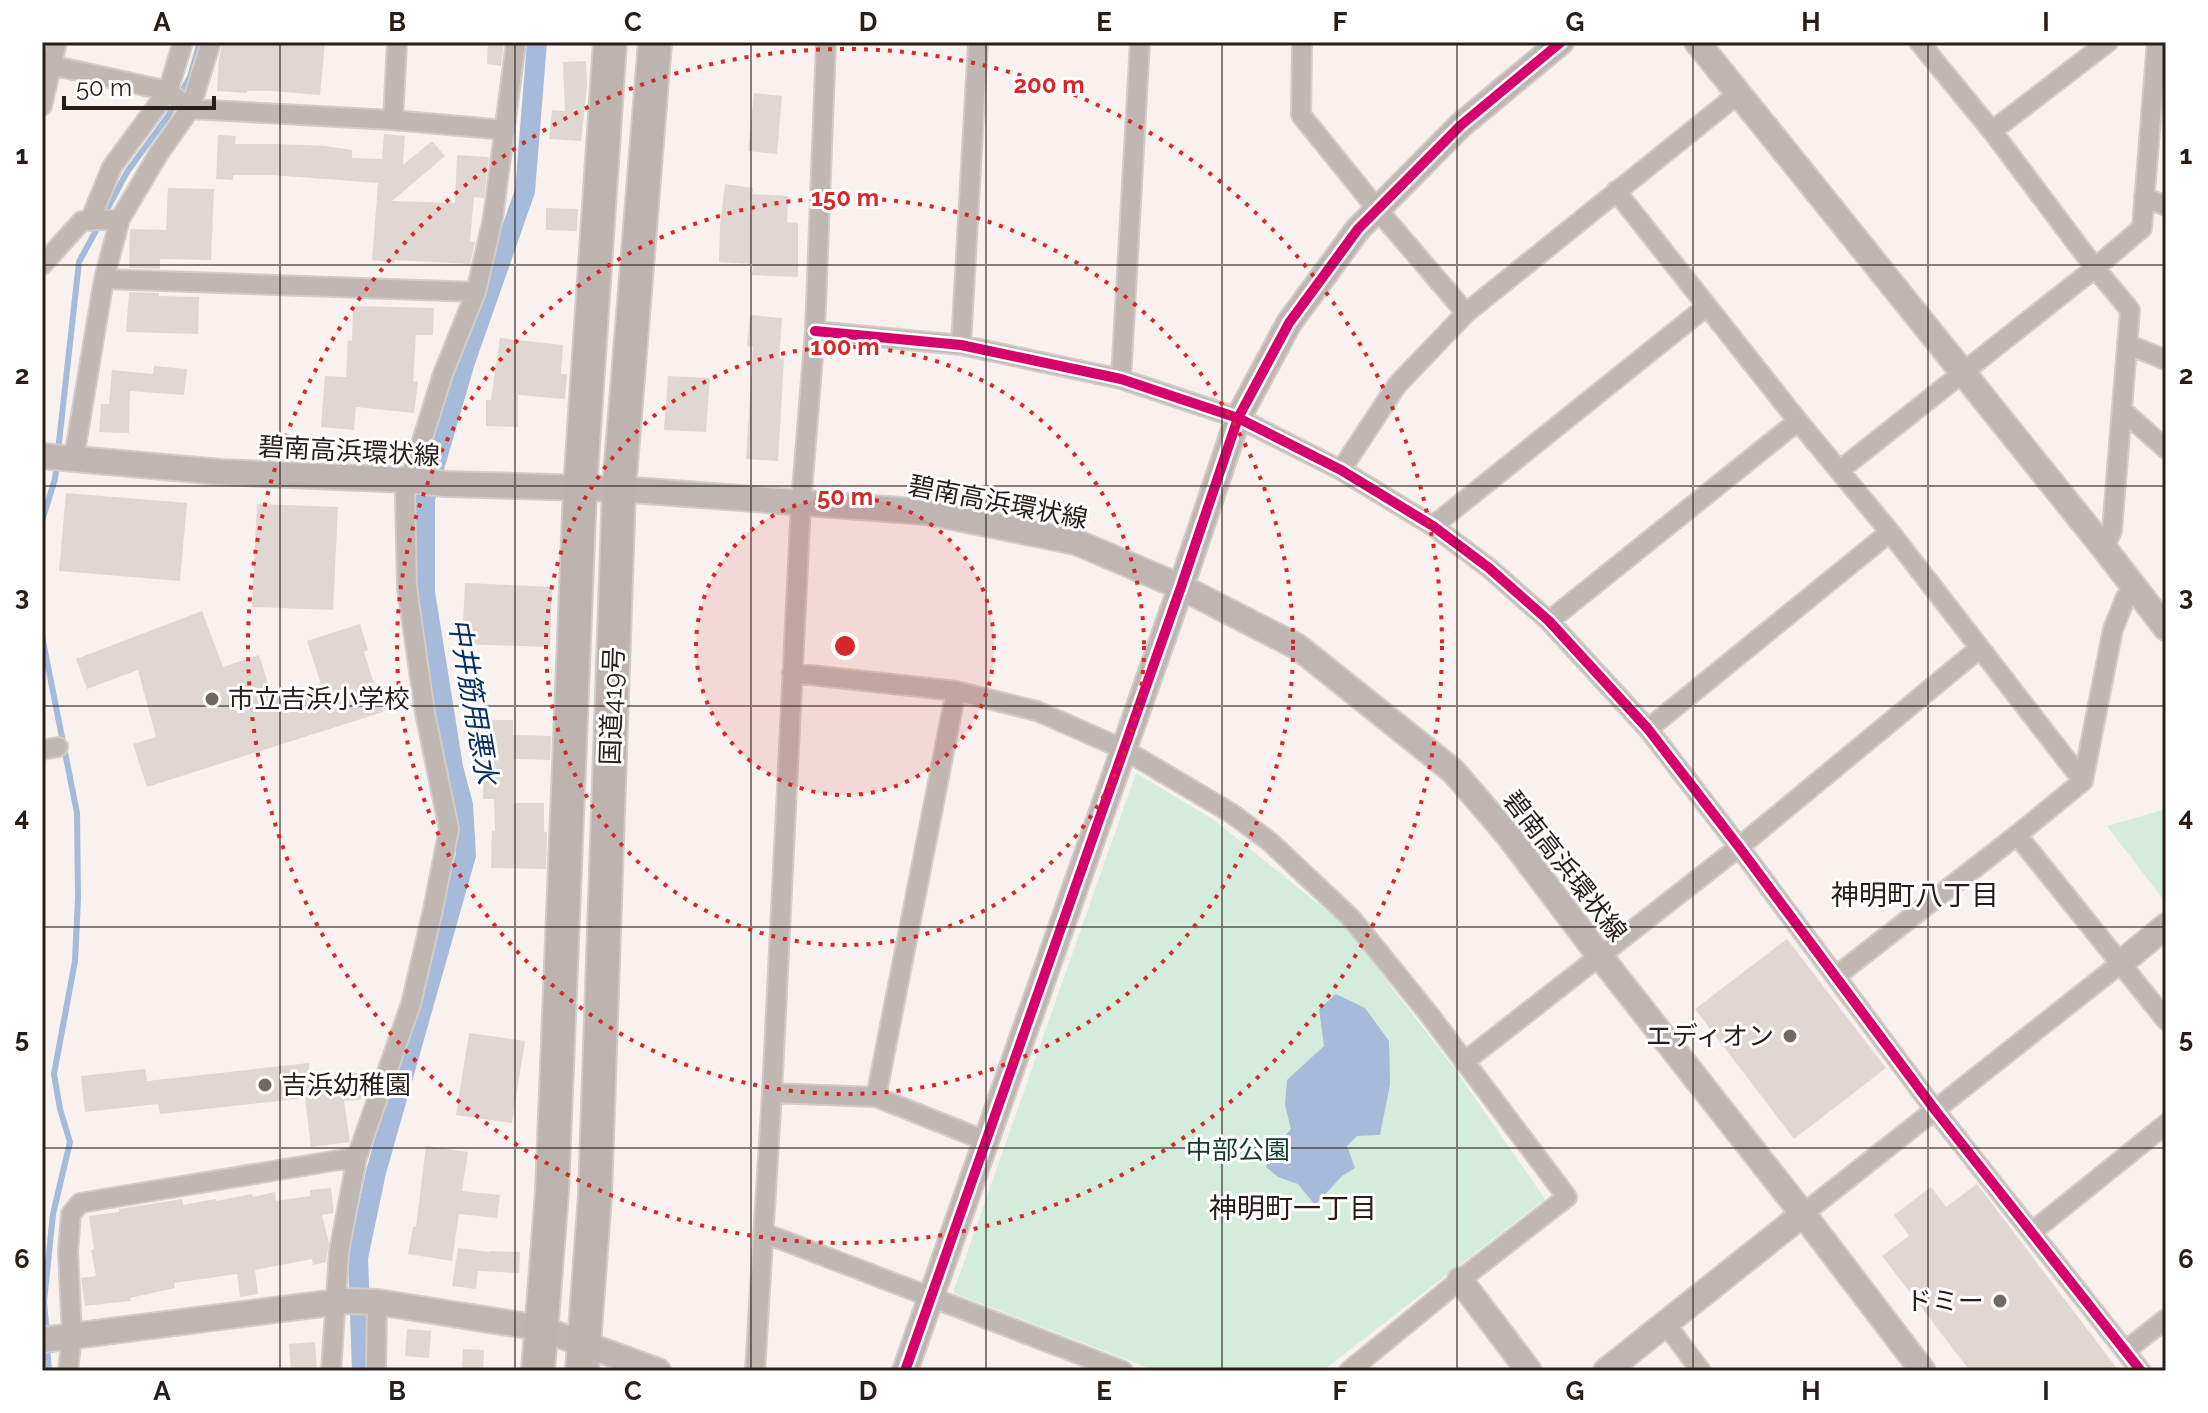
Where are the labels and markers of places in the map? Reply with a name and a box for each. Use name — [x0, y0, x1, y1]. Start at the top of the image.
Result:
centre of rings — [831, 632, 859, 660]
place label: 市立吉浜小学校 — [228, 684, 410, 714]
marker: 市立吉浜小学校 — [203, 690, 221, 708]
place label: エディオン — [1646, 1021, 1774, 1051]
marker: エディオン — [1781, 1027, 1799, 1045]
place label: 吉浜幼稚園 — [281, 1070, 411, 1100]
marker: 吉浜幼稚園 — [256, 1076, 274, 1094]
place label: ドミー — [1906, 1286, 1984, 1316]
marker: ドミー — [1991, 1292, 2009, 1310]

